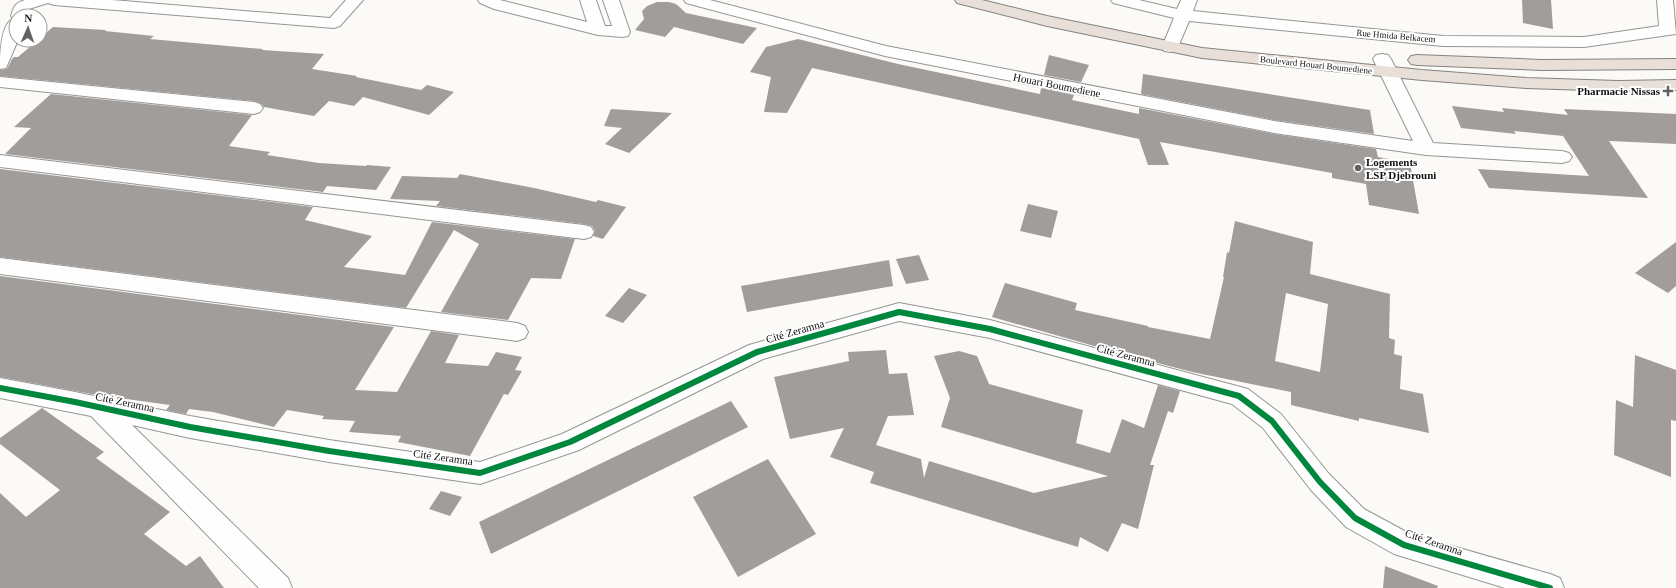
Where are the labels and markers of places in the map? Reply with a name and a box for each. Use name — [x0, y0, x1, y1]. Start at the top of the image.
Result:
place label: Pharmacie Nissas — [1577, 85, 1661, 97]
marker: Pharmacie Nissas — [1663, 86, 1673, 96]
place label: Logements LSP Djebrouni — [1366, 156, 1436, 181]
marker: Logements LSP Djebrouni — [1353, 163, 1363, 173]

